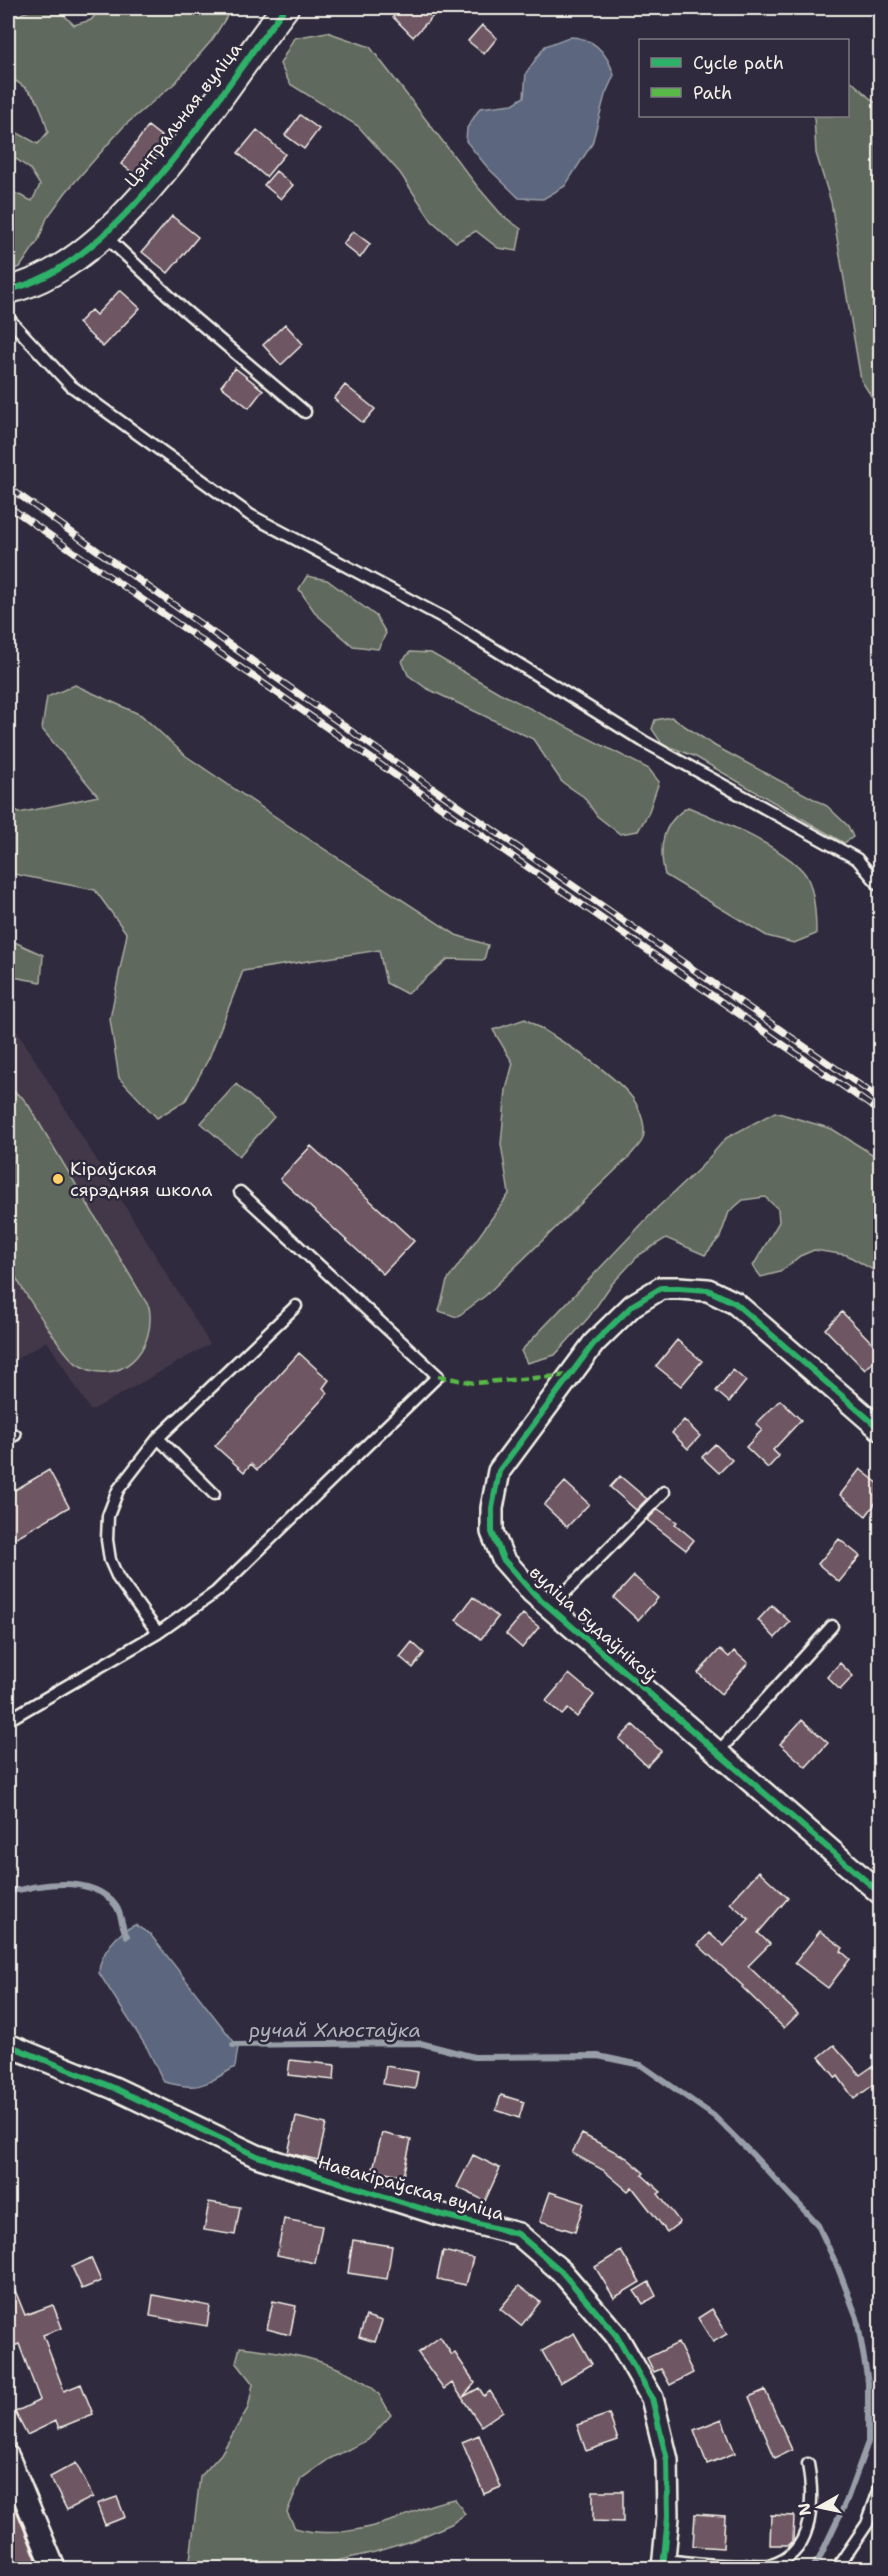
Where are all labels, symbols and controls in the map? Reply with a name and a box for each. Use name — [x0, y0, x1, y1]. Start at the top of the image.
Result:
street label: Цэнтральная вуліца — [119, 38, 247, 192]
legend — [639, 39, 849, 117]
text: Cycle path — [693, 51, 784, 75]
text: Path — [693, 81, 732, 105]
place label: Кіраўская сярэдняя школа — [70, 1157, 212, 1202]
marker: Кіраўская сярэдняя школа — [51, 1172, 65, 1186]
street label: вуліца Будаўнікоў — [524, 1560, 662, 1688]
water label: ручай Хлюстаўка — [248, 2017, 421, 2043]
street label: Навакіраўская вуліца — [315, 2150, 507, 2226]
north arrow — [789, 2477, 849, 2537]
text: N — [793, 2501, 816, 2517]

